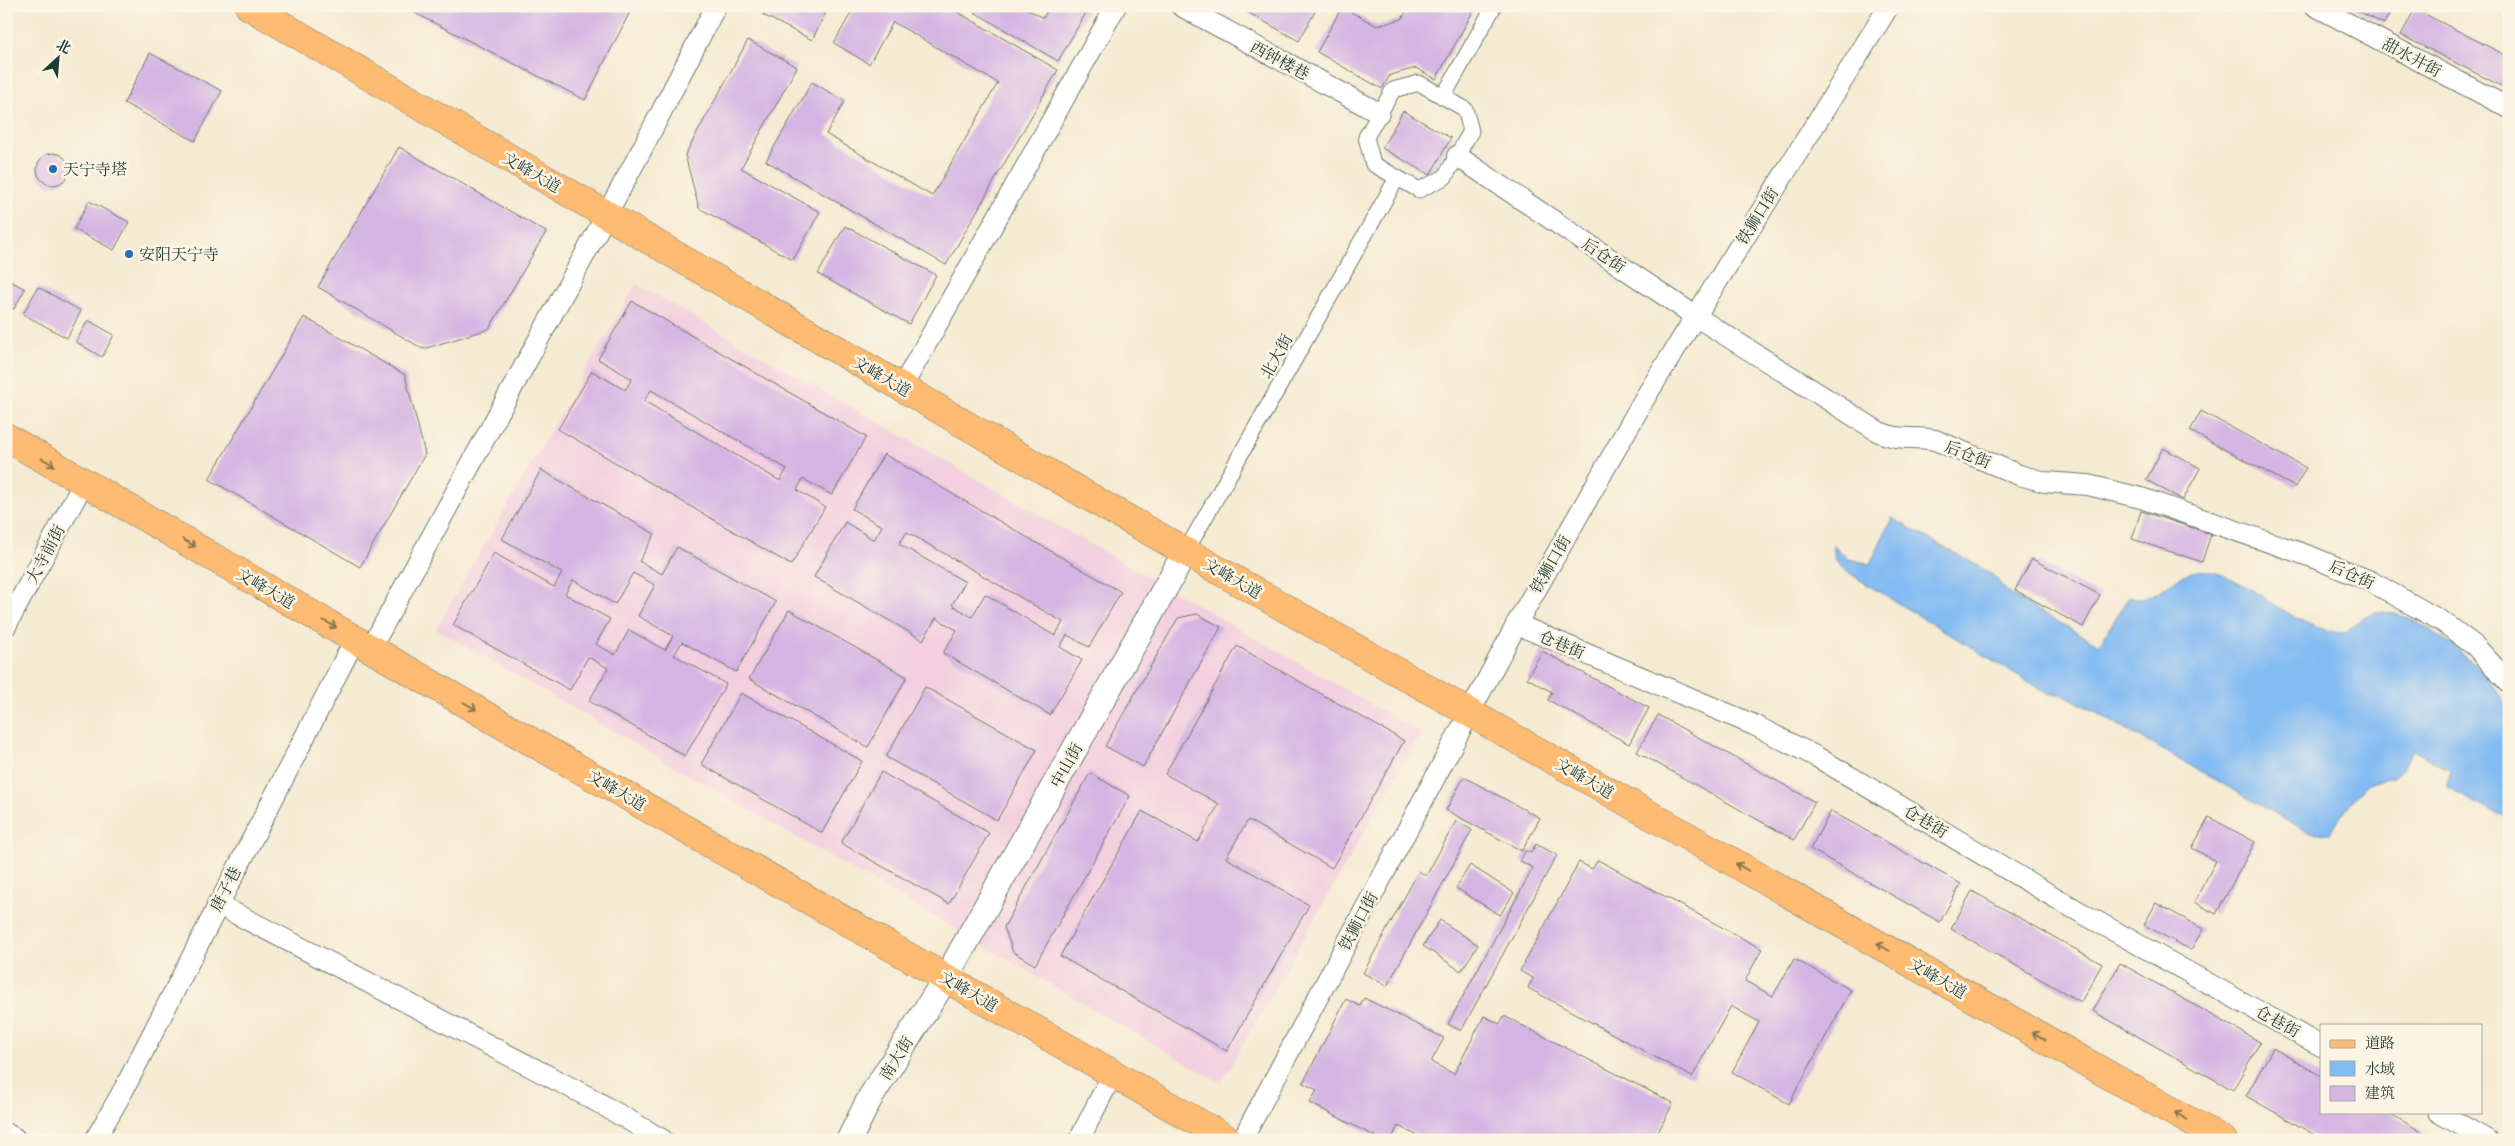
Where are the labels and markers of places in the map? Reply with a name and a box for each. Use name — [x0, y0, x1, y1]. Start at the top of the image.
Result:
place label: 天宁寺塔 — [63, 160, 127, 180]
marker: 天宁寺塔 — [47, 163, 59, 175]
place label: 安阳天宁寺 — [139, 245, 219, 265]
marker: 安阳天宁寺 — [123, 248, 135, 260]

